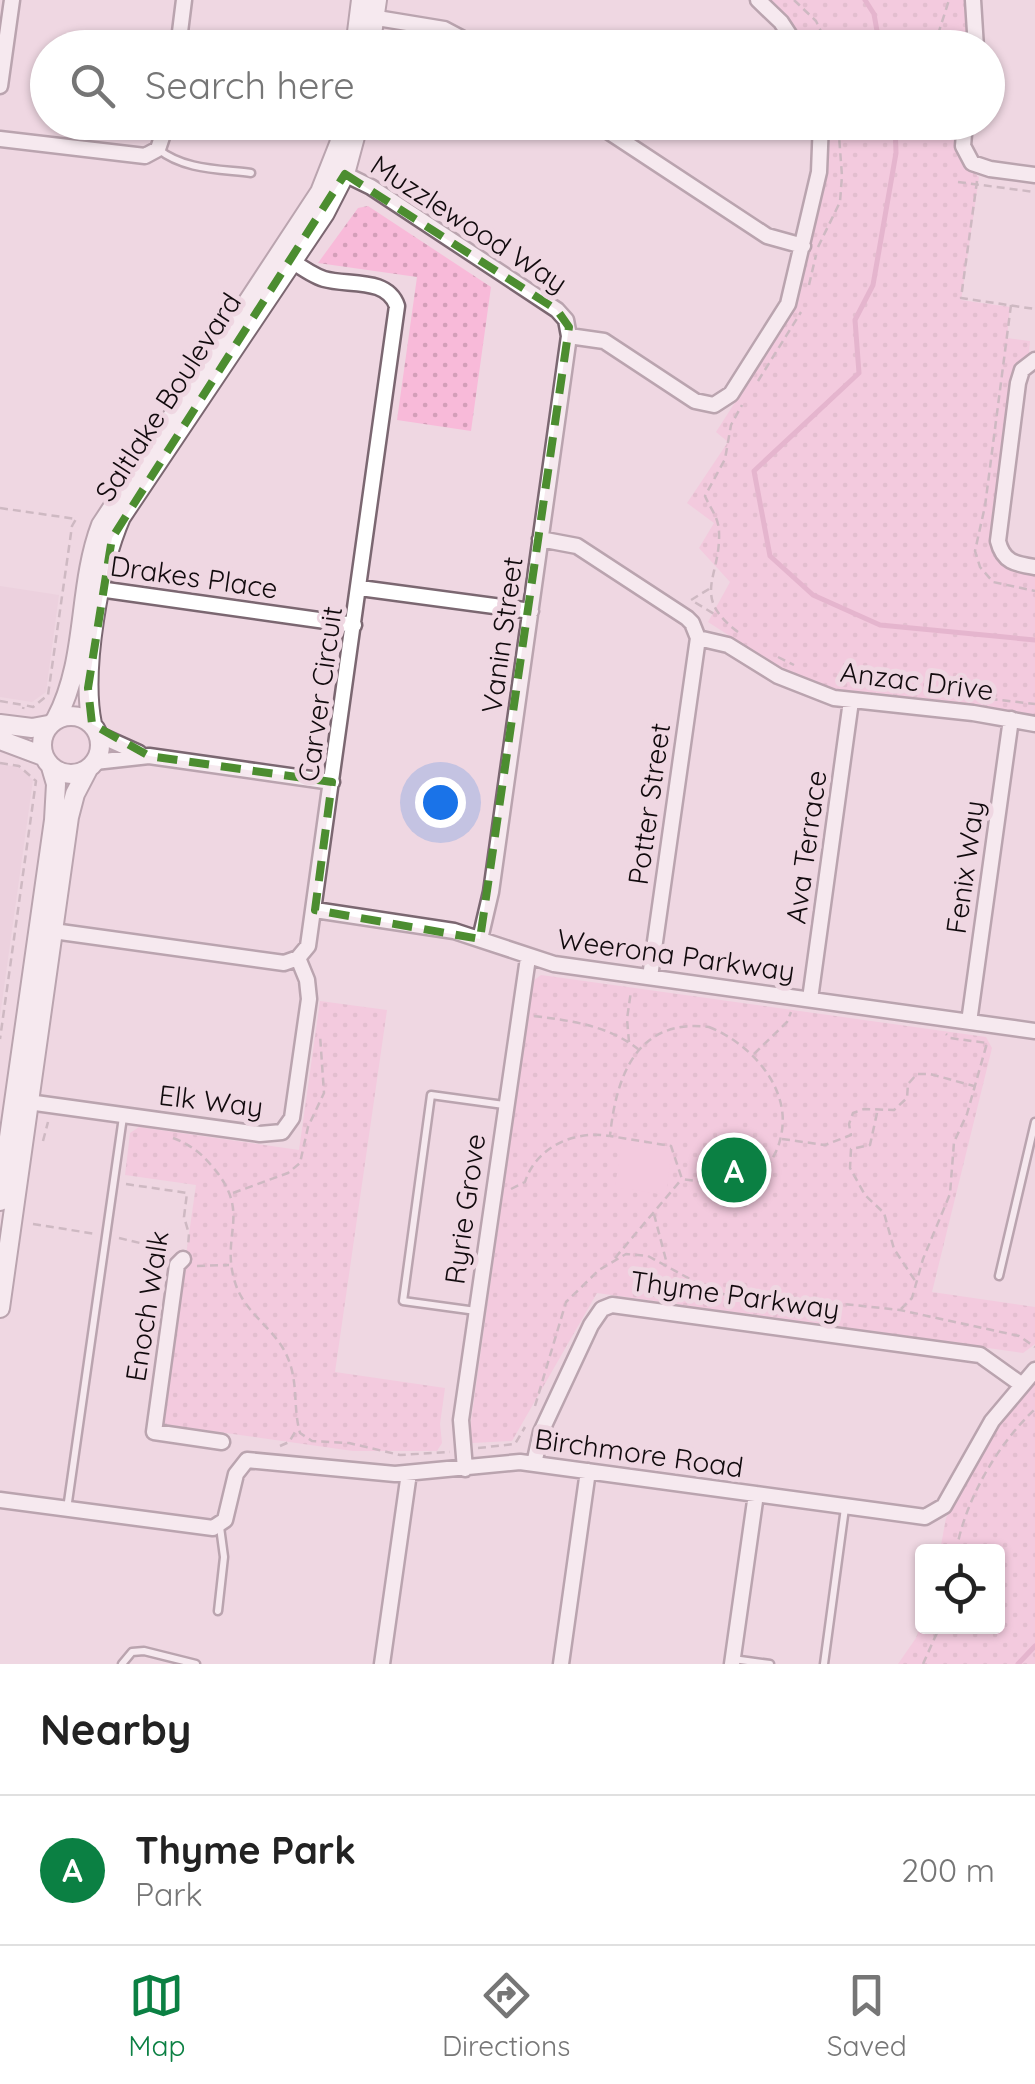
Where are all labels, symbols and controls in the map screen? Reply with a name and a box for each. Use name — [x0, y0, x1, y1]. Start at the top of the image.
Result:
search box — [30, 30, 1005, 140]
icon: search — [65, 58, 120, 113]
text: Search here — [145, 61, 355, 109]
street label: Muzzlewood Way — [365, 147, 574, 300]
street label: Saltlake Boulevard — [87, 286, 248, 508]
street label: Drakes Place — [108, 547, 280, 606]
street label: Vanin Street — [473, 554, 530, 715]
street label: Carver Circuit — [290, 604, 349, 784]
street label: Anzac Drive — [838, 654, 996, 707]
street label: Potter Street — [620, 721, 677, 887]
street label: Ava Terrace — [777, 768, 834, 926]
your location — [415, 777, 466, 828]
street label: Fenix Way — [938, 798, 991, 936]
street label: Weerona Parkway — [555, 921, 797, 988]
street label: Elk Way — [157, 1077, 265, 1124]
street label: Ryrie Grove — [437, 1131, 492, 1287]
pin: A — [702, 1132, 766, 1208]
street label: Enoch Walk — [117, 1228, 176, 1384]
street label: Thyme Parkway — [628, 1262, 842, 1327]
street label: Birchmore Road — [532, 1421, 746, 1484]
map controls — [915, 1544, 1005, 1634]
button: locate — [915, 1544, 1005, 1634]
text: Nearby — [40, 1703, 191, 1756]
text: Thyme Park — [135, 1826, 356, 1874]
text: A — [62, 1850, 83, 1890]
text: 200 m — [901, 1850, 995, 1890]
text: Park — [135, 1874, 203, 1914]
tab: Map — [128, 1968, 185, 2063]
tab: Directions — [442, 1968, 570, 2063]
tab: Saved — [827, 1968, 907, 2063]

